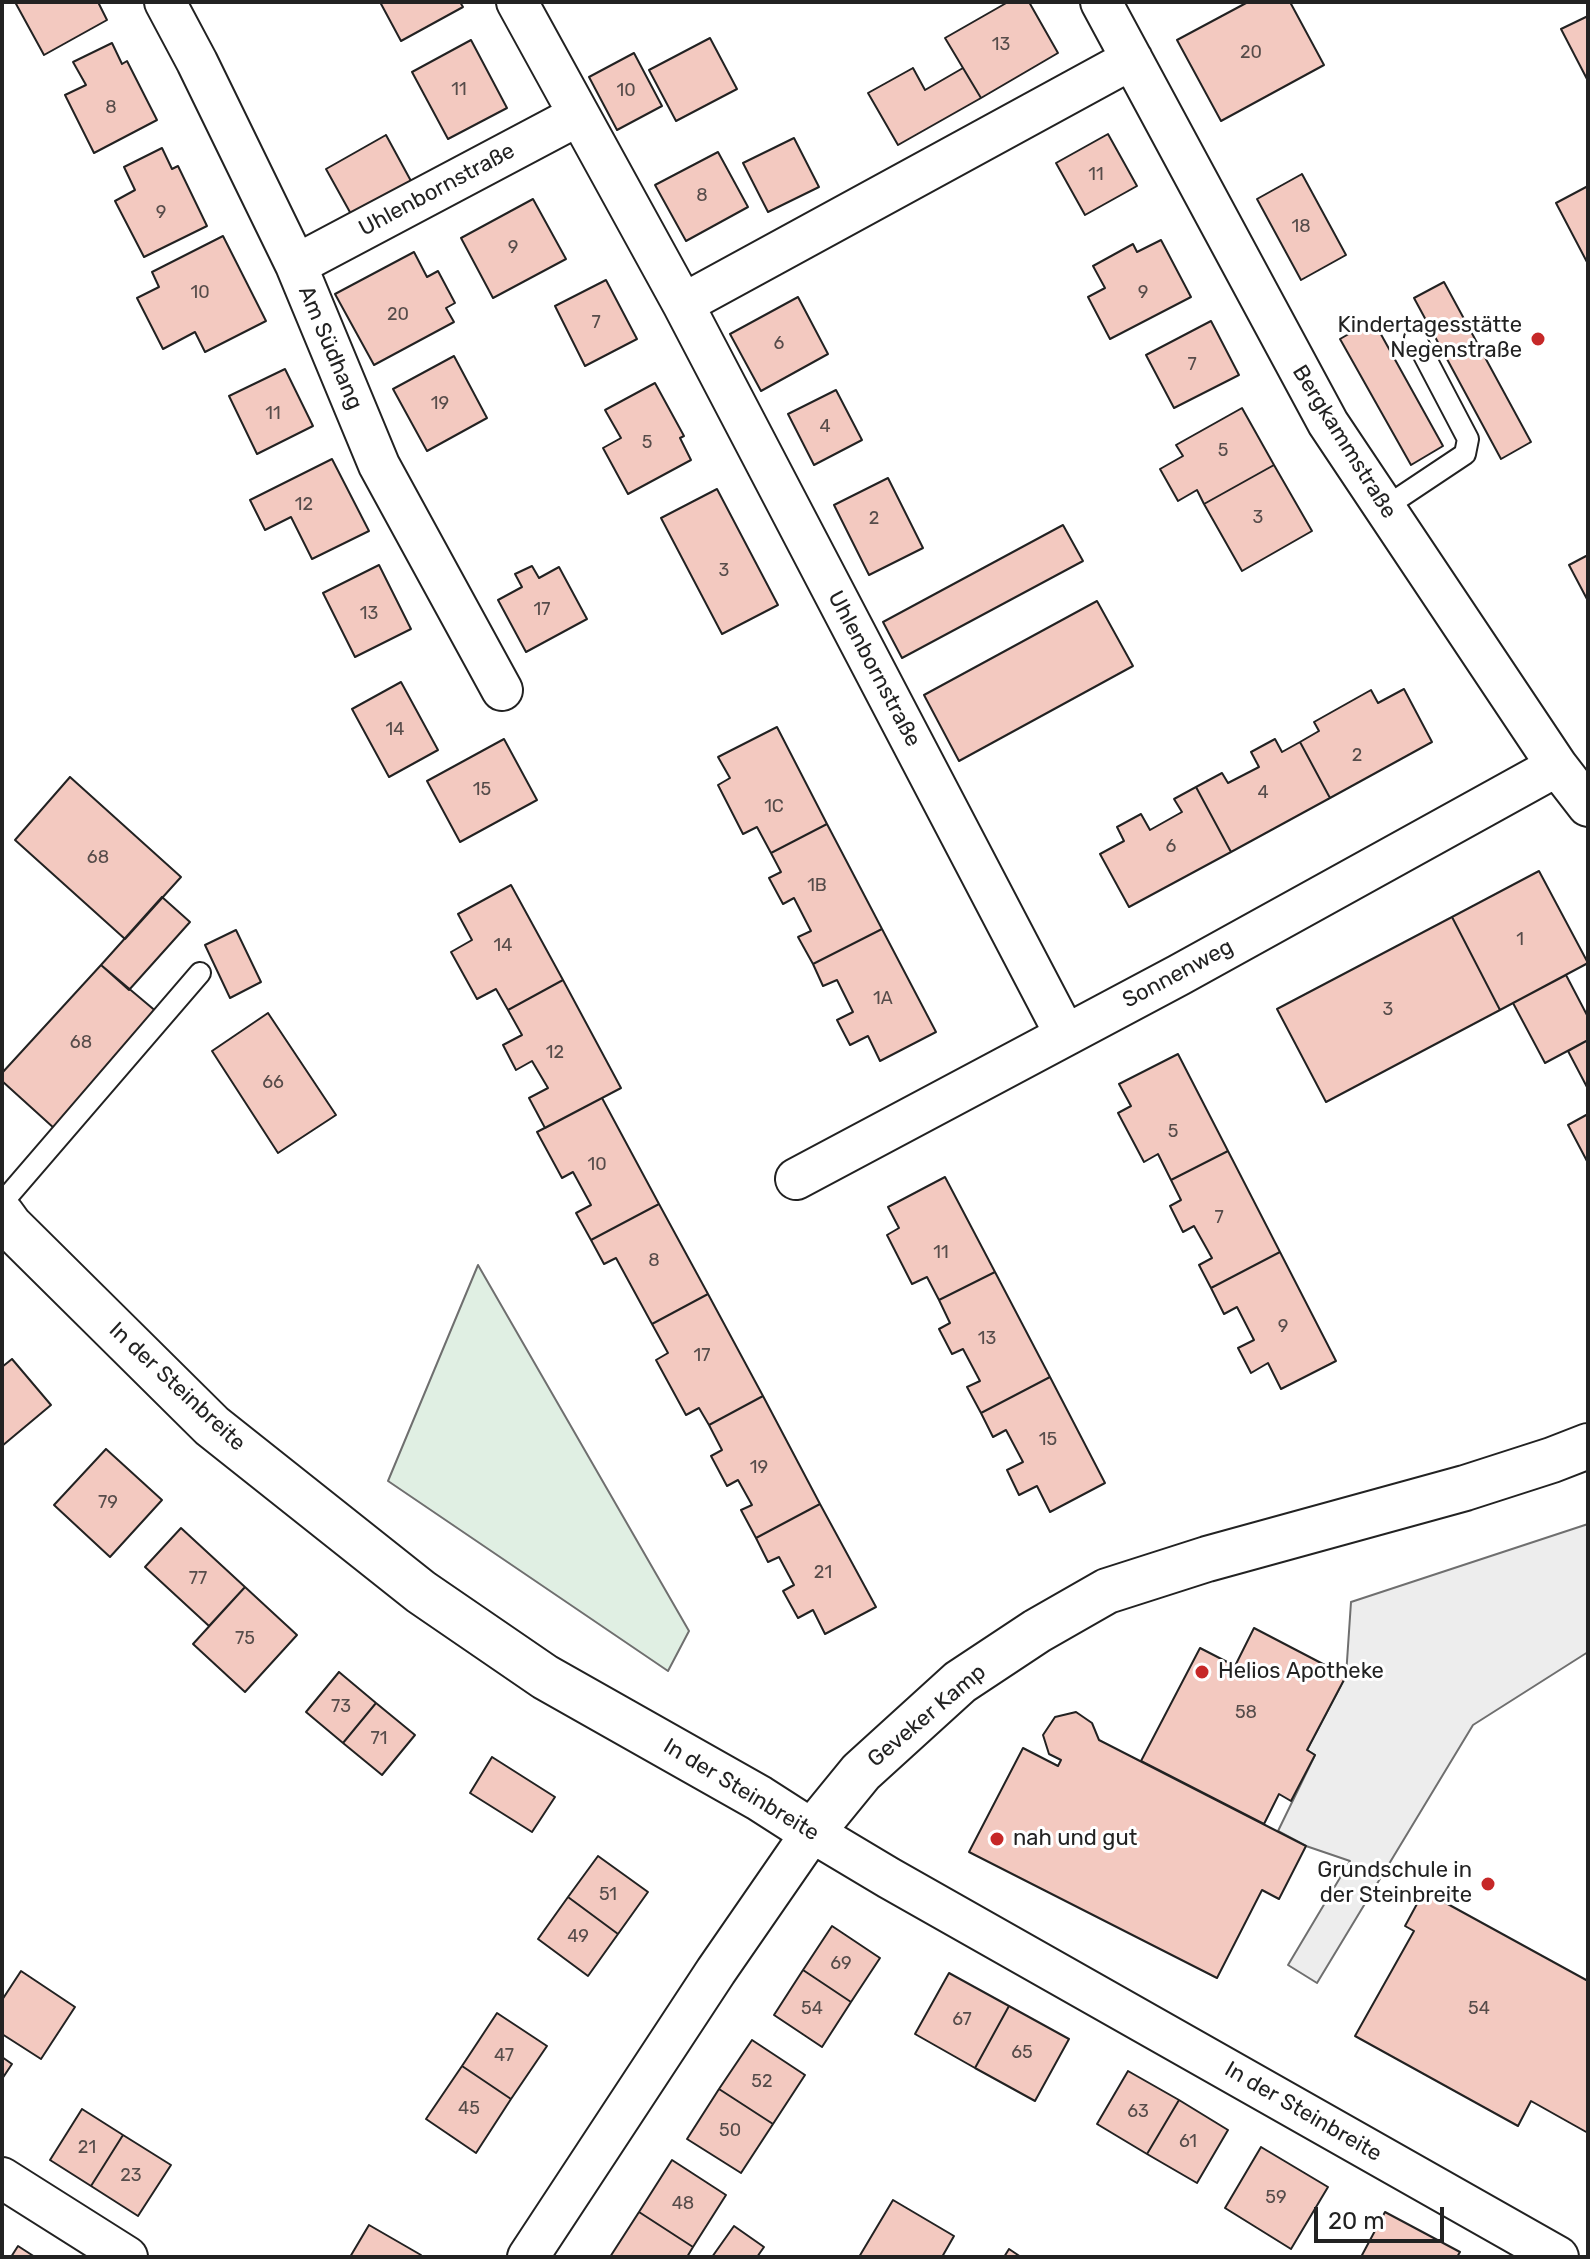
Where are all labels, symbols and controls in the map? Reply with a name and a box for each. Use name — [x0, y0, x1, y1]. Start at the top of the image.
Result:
house number: 13 — [992, 34, 1010, 56]
house number: 20 — [1240, 42, 1262, 64]
house number: 11 — [451, 79, 467, 101]
house number: 10 — [616, 80, 636, 102]
house number: 8 — [105, 97, 117, 119]
street label: Uhlenbornstraße — [355, 138, 519, 242]
house number: 11 — [1088, 164, 1104, 186]
house number: 8 — [696, 185, 708, 207]
house number: 9 — [156, 202, 166, 224]
house number: 18 — [1291, 216, 1311, 238]
house number: 9 — [508, 237, 518, 259]
house number: 10 — [190, 282, 210, 304]
street label: Am Südhang — [292, 282, 368, 414]
house number: 9 — [1138, 282, 1148, 304]
house number: 20 — [387, 304, 409, 326]
house number: 7 — [591, 312, 601, 334]
place label: Kindertagesstätte Negenstraße — [1338, 313, 1522, 364]
marker: Kindertagesstätte Negenstraße — [1529, 330, 1547, 348]
house number: 6 — [774, 333, 784, 355]
house number: 7 — [1187, 354, 1197, 376]
street label: Bergkammstraße — [1286, 360, 1402, 524]
house number: 19 — [431, 393, 449, 415]
house number: 11 — [265, 403, 281, 425]
house number: 4 — [819, 416, 831, 438]
house number: 5 — [642, 432, 652, 454]
house number: 5 — [1218, 440, 1228, 462]
house number: 12 — [295, 494, 313, 516]
house number: 3 — [1253, 507, 1263, 529]
house number: 2 — [869, 508, 879, 530]
house number: 3 — [719, 560, 729, 582]
street label: Uhlenbornstraße — [822, 587, 926, 751]
house number: 17 — [534, 599, 550, 621]
house number: 13 — [360, 603, 378, 625]
house number: 14 — [386, 719, 404, 741]
house number: 2 — [1352, 745, 1362, 767]
house number: 15 — [473, 779, 491, 801]
house number: 4 — [1257, 782, 1269, 804]
house number: 1C — [764, 796, 784, 818]
house number: 6 — [1166, 836, 1176, 858]
house number: 68 — [87, 847, 109, 869]
house number: 1B — [807, 875, 827, 897]
house number: 1 — [1516, 929, 1524, 951]
street label: Sonnenweg — [1118, 934, 1238, 1014]
house number: 14 — [494, 935, 512, 957]
house number: 1A — [873, 988, 893, 1010]
house number: 3 — [1383, 999, 1393, 1021]
house number: 68 — [70, 1032, 92, 1054]
house number: 12 — [546, 1042, 564, 1064]
house number: 66 — [262, 1072, 284, 1094]
house number: 5 — [1168, 1121, 1178, 1143]
house number: 10 — [587, 1154, 607, 1176]
house number: 7 — [1214, 1207, 1224, 1229]
house number: 11 — [933, 1242, 949, 1264]
house number: 8 — [648, 1250, 660, 1272]
house number: 9 — [1278, 1316, 1288, 1338]
street label: In der Steinbreite — [103, 1317, 251, 1457]
house number: 13 — [978, 1328, 996, 1350]
house number: 17 — [694, 1345, 710, 1367]
house number: 15 — [1039, 1429, 1057, 1451]
house number: 19 — [750, 1457, 768, 1479]
house number: 79 — [98, 1492, 118, 1514]
house number: 21 — [814, 1562, 832, 1584]
house number: 77 — [189, 1568, 207, 1590]
house number: 75 — [235, 1628, 255, 1650]
street label: Geveker Kamp — [863, 1659, 991, 1773]
place label: Helios Apotheke — [1218, 1659, 1384, 1685]
marker: Helios Apotheke — [1193, 1663, 1211, 1681]
house number: 73 — [331, 1696, 351, 1718]
house number: 58 — [1235, 1702, 1257, 1724]
house number: 71 — [371, 1728, 387, 1750]
street label: In der Steinbreite — [658, 1733, 824, 1847]
place label: nah und gut — [1013, 1826, 1137, 1852]
marker: nah und gut — [988, 1830, 1006, 1848]
place label: Grundschule in der Steinbreite — [1317, 1858, 1472, 1910]
marker: Grundschule in der Steinbreite — [1479, 1875, 1497, 1893]
house number: 51 — [599, 1884, 617, 1906]
house number: 49 — [567, 1926, 589, 1948]
house number: 69 — [830, 1953, 852, 1975]
house number: 54 — [801, 1998, 823, 2020]
house number: 54 — [1468, 1998, 1490, 2020]
house number: 67 — [952, 2009, 972, 2031]
house number: 65 — [1011, 2042, 1033, 2064]
house number: 47 — [494, 2045, 514, 2067]
street label: In der Steinbreite — [1220, 2056, 1386, 2168]
house number: 52 — [751, 2071, 773, 2093]
house number: 45 — [458, 2098, 480, 2120]
house number: 63 — [1127, 2101, 1149, 2123]
house number: 50 — [719, 2120, 741, 2142]
house number: 61 — [1179, 2131, 1197, 2153]
house number: 21 — [78, 2137, 96, 2159]
house number: 23 — [120, 2165, 142, 2187]
house number: 59 — [1265, 2187, 1287, 2209]
scale bar — [1318, 2191, 1448, 2241]
house number: 48 — [672, 2193, 694, 2215]
text: 20 m — [1328, 2207, 1385, 2235]

